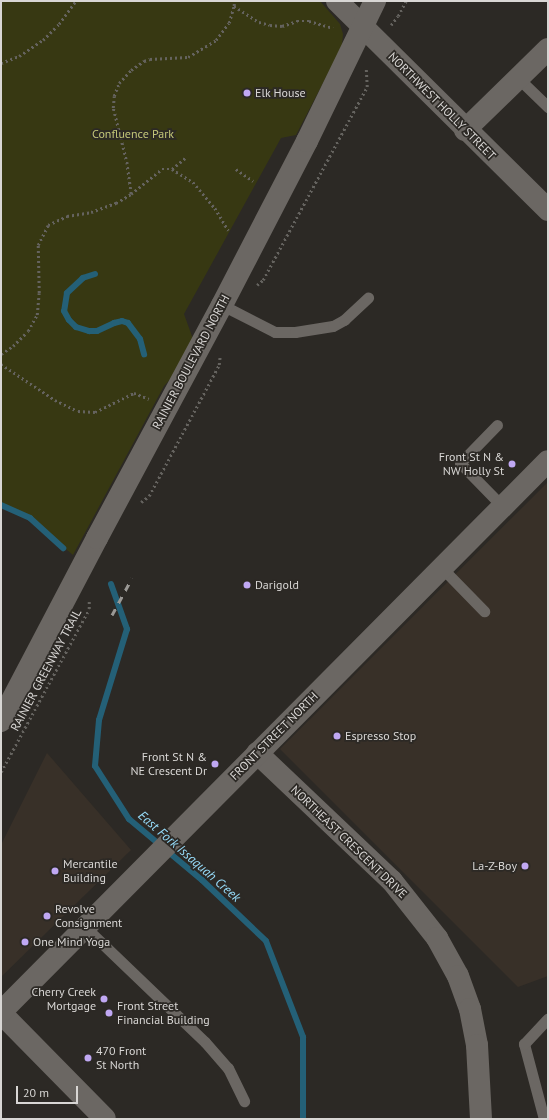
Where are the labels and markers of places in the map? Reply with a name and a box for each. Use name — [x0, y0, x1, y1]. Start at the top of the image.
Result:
place label: Elk House — [255, 86, 306, 100]
marker: Elk House — [242, 88, 252, 98]
place label: Front St N & NW Holly St — [439, 450, 504, 478]
marker: Front St N & NW Holly St — [507, 459, 517, 469]
place label: Darigold — [255, 578, 299, 592]
marker: Darigold — [242, 580, 252, 590]
place label: Espresso Stop — [345, 729, 416, 743]
marker: Espresso Stop — [332, 731, 342, 741]
place label: Front St N & NE Crescent Dr — [130, 750, 207, 778]
marker: Front St N & NE Crescent Dr — [210, 759, 220, 769]
place label: Mercantile Building — [63, 857, 117, 885]
place label: La-Z-Boy — [472, 859, 517, 873]
marker: La-Z-Boy — [520, 861, 530, 871]
marker: Mercantile Building — [50, 866, 60, 876]
place label: Revolve Consignment — [55, 902, 122, 930]
marker: Revolve Consignment — [42, 911, 52, 921]
place label: One Mind Yoga — [33, 935, 111, 949]
marker: One Mind Yoga — [20, 937, 30, 947]
place label: Cherry Creek Mortgage — [31, 985, 96, 1013]
marker: Cherry Creek Mortgage — [99, 994, 109, 1004]
place label: Front Street Financial Building — [117, 999, 210, 1027]
marker: Front Street Financial Building — [104, 1008, 114, 1018]
place label: 470 Front St North — [96, 1044, 146, 1072]
marker: 470 Front St North — [83, 1053, 93, 1063]

